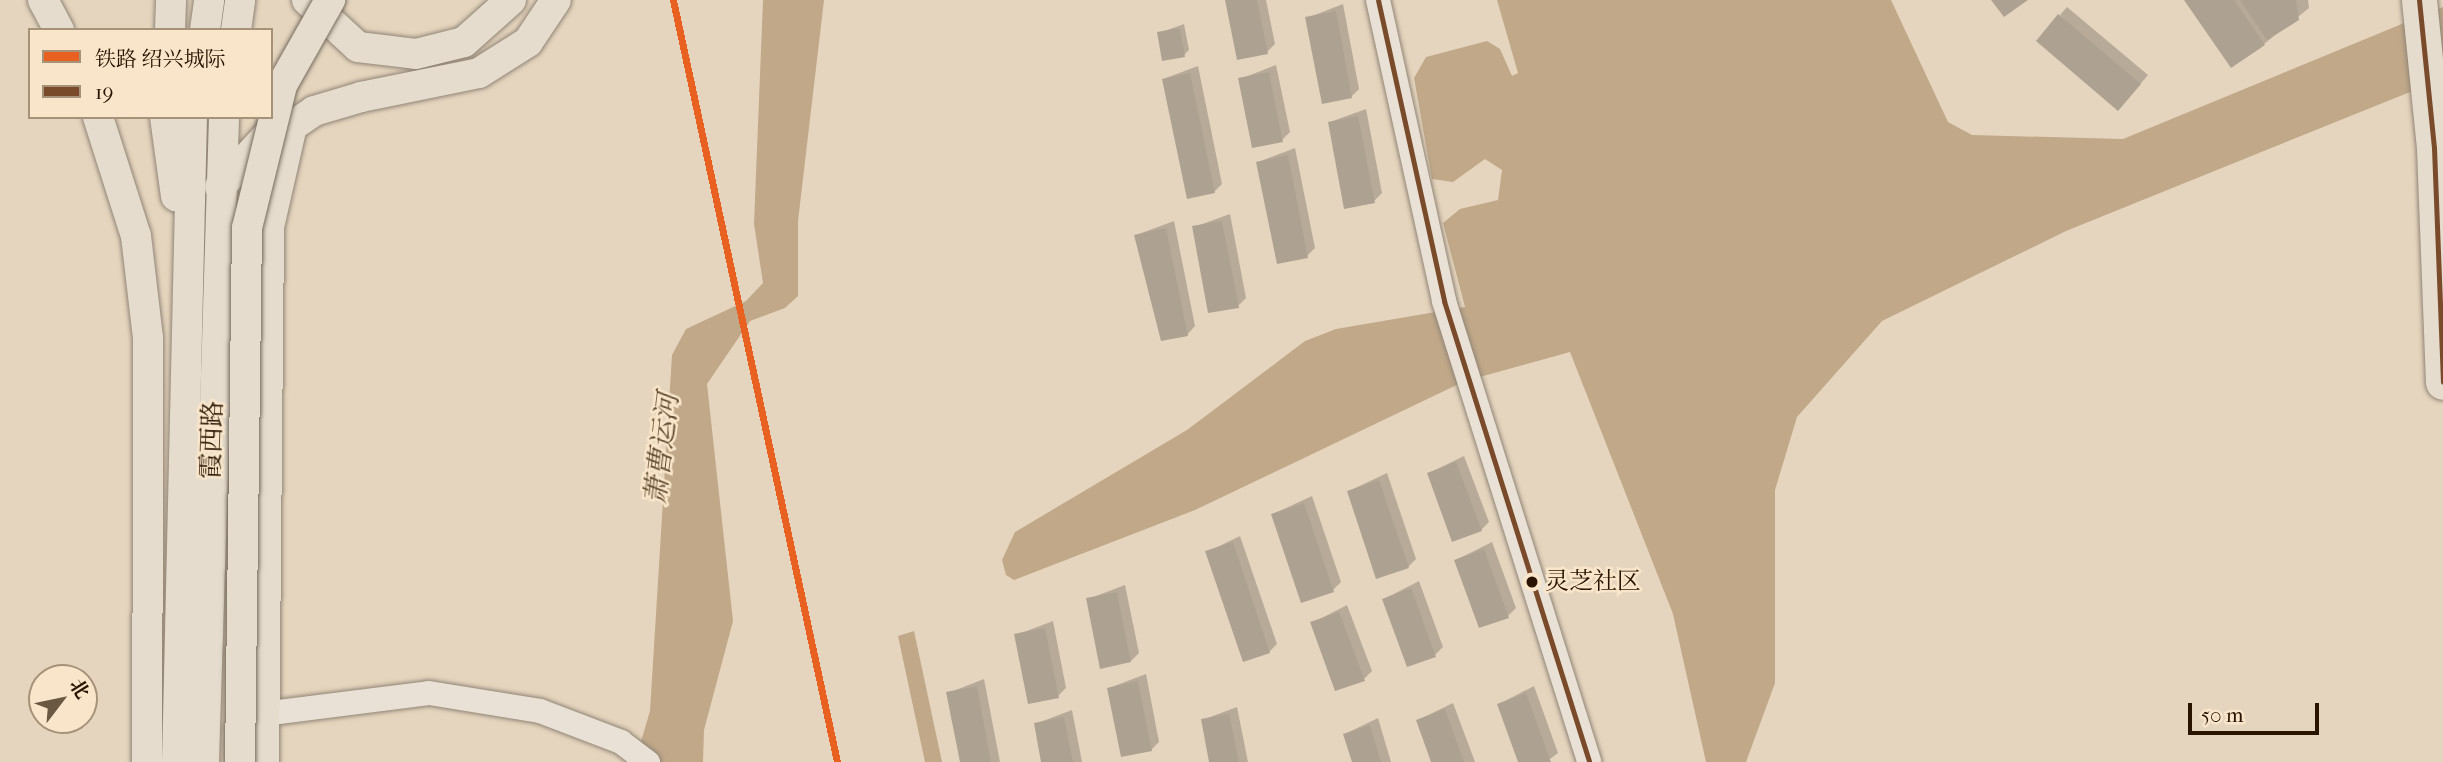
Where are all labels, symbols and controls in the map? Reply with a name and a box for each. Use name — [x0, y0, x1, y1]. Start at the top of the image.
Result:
legend — [28, 28, 273, 119]
text: 铁路 绍兴城际 — [95, 47, 226, 71]
text: 19 — [95, 80, 114, 104]
water label: 萧曹运河 — [639, 391, 685, 507]
street label: 霞西路 — [195, 400, 229, 480]
place label: 灵芝社区 — [1545, 568, 1641, 596]
marker: 灵芝社区 — [1525, 575, 1539, 589]
north arrow — [28, 664, 98, 734]
text: 北 — [65, 675, 93, 703]
scale bar — [2191, 688, 2322, 732]
text: 50 m — [2201, 703, 2244, 727]

